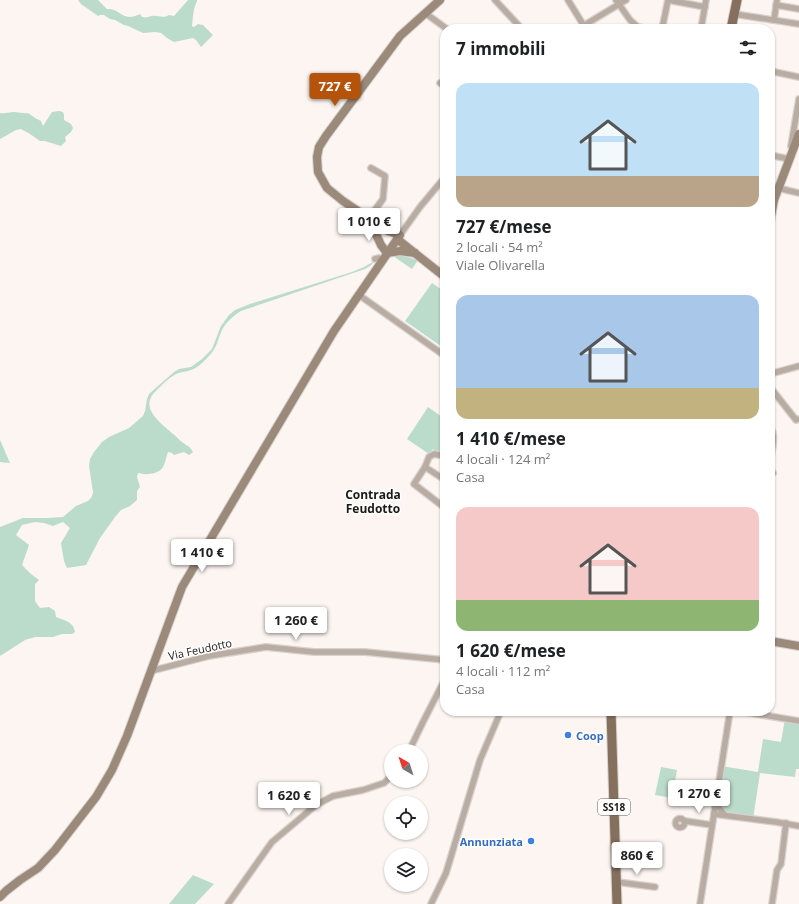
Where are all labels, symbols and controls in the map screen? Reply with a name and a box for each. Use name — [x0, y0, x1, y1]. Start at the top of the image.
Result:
text: 7 immobili — [456, 37, 546, 60]
icon: filters — [737, 37, 759, 59]
pin: 727 € — [307, 73, 363, 107]
text: 727 € — [318, 77, 352, 95]
icon: home — [572, 109, 644, 181]
pin: 1 010 € — [332, 208, 406, 242]
text: 1 010 € — [347, 212, 391, 230]
text: 727 €/mese — [456, 215, 552, 238]
text: 2 locali · 54 m² — [456, 238, 543, 256]
text: Viale Olivarella — [456, 256, 545, 274]
icon: home — [572, 321, 644, 393]
text: 1 410 €/mese — [456, 427, 566, 450]
text: 4 locali · 124 m² — [456, 450, 550, 468]
text: Casa — [456, 468, 485, 486]
district label: Contrada Feudotto — [345, 486, 401, 517]
icon: home — [572, 533, 644, 605]
pin: 1 410 € — [165, 539, 239, 573]
text: 1 410 € — [180, 543, 224, 561]
pin: 1 260 € — [259, 607, 333, 641]
text: 1 260 € — [274, 611, 318, 629]
street label: Via Feudotto — [167, 635, 234, 663]
text: 1 620 €/mese — [456, 639, 566, 662]
text: 4 locali · 112 m² — [456, 662, 550, 680]
text: Casa — [456, 680, 485, 698]
place label: Coop — [576, 728, 604, 743]
marker: Coop — [563, 730, 573, 740]
north arrow — [384, 744, 428, 788]
map controls — [384, 744, 428, 892]
pin: 1 270 € — [662, 780, 736, 814]
pin: 1 620 € — [252, 782, 326, 816]
text: 1 270 € — [677, 784, 721, 802]
text: 1 620 € — [267, 786, 311, 804]
button: locate — [384, 796, 428, 840]
road number: SS18 — [598, 799, 630, 815]
place label: Annunziata — [460, 834, 523, 849]
marker: Annunziata — [526, 836, 536, 846]
pin: 860 € — [609, 842, 665, 876]
text: 860 € — [620, 846, 654, 864]
button: layers — [384, 848, 428, 892]

